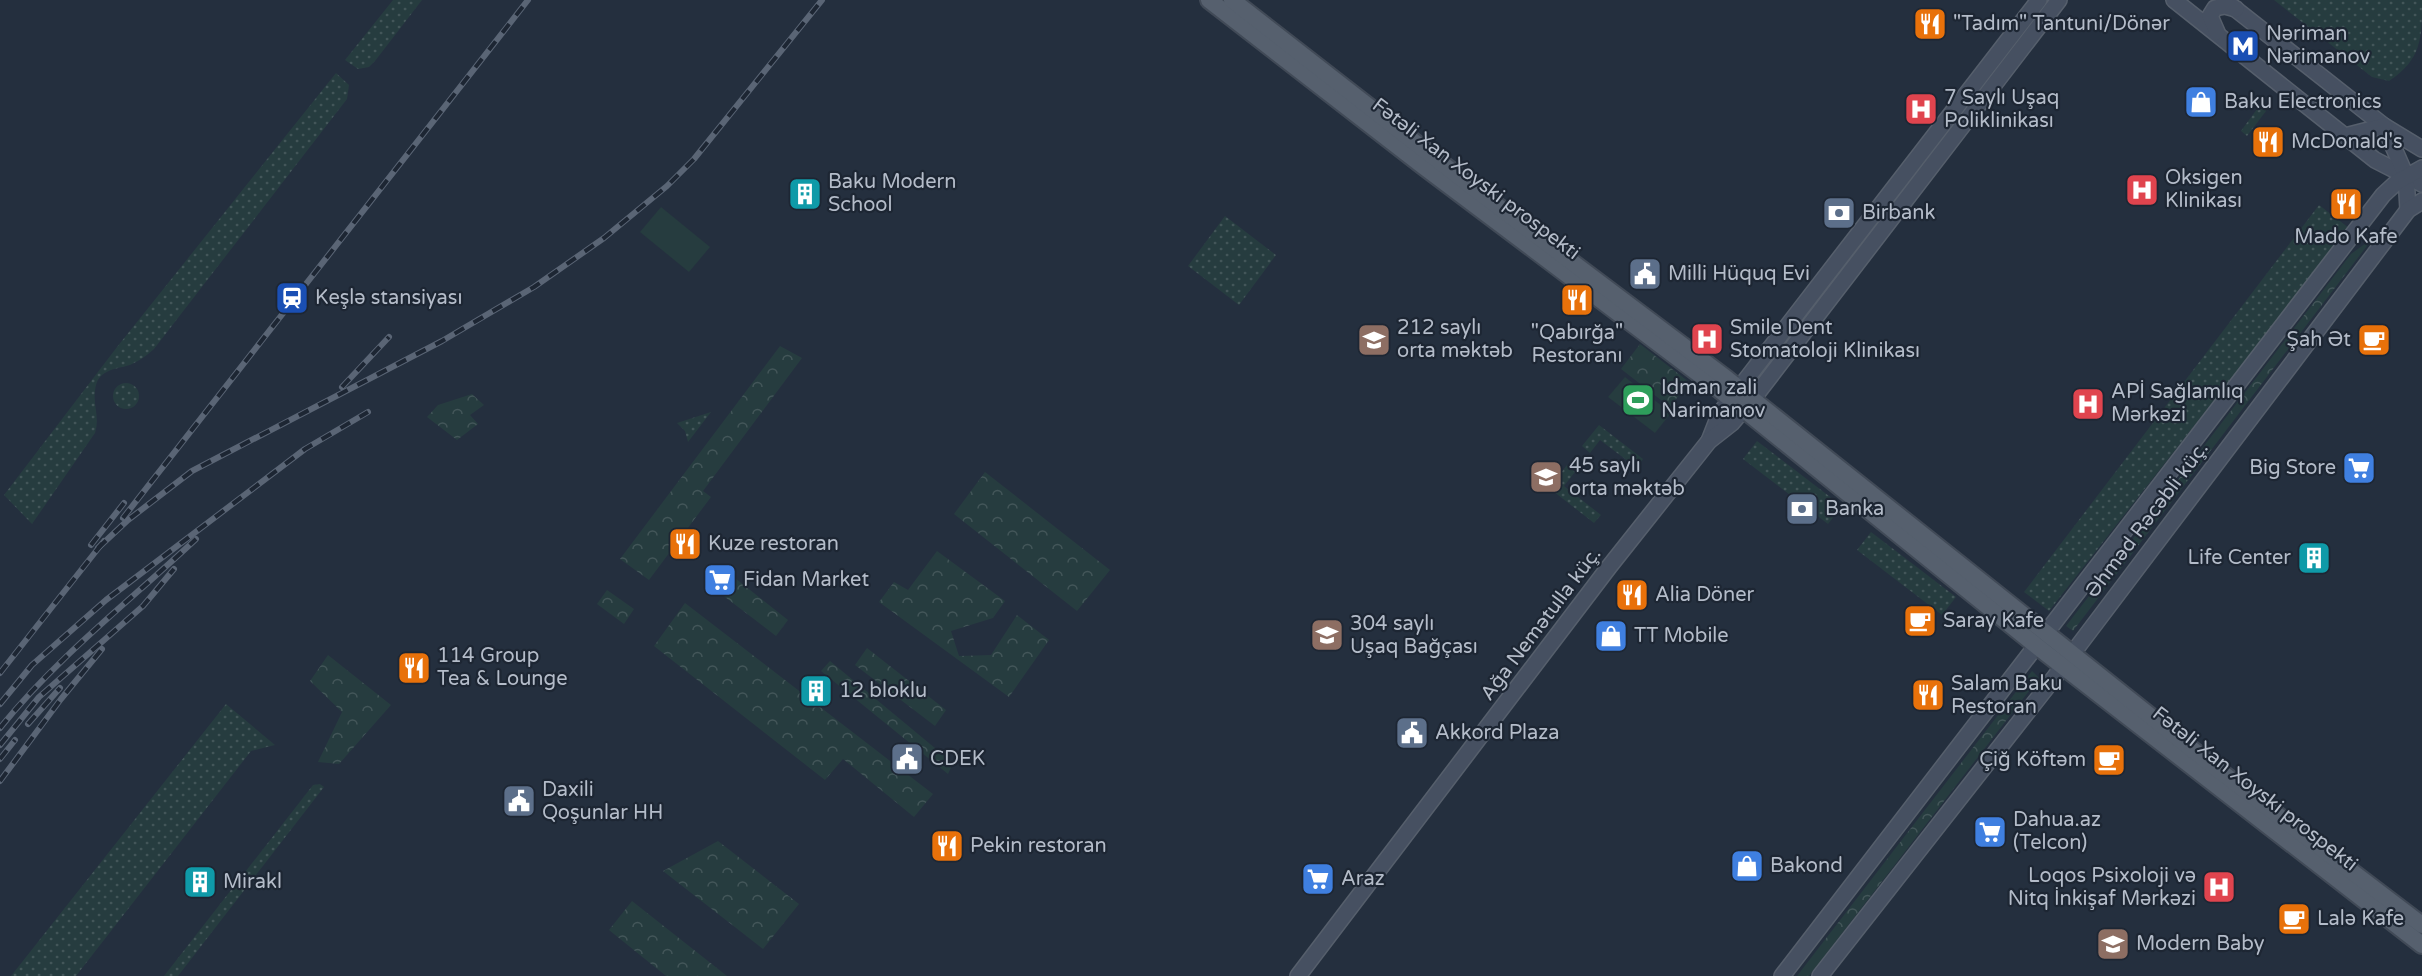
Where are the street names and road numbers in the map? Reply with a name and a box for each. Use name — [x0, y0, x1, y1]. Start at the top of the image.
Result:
street label: Fətəli Xan Xoyski prospekti — [1367, 93, 1585, 265]
street label: Əhməd Rəcəbli küç. — [2080, 437, 2214, 603]
street label: Ağa Nemətulla küç. — [1476, 543, 1606, 705]
street label: Fətəli Xan Xoyski prospekti — [2148, 701, 2362, 877]

